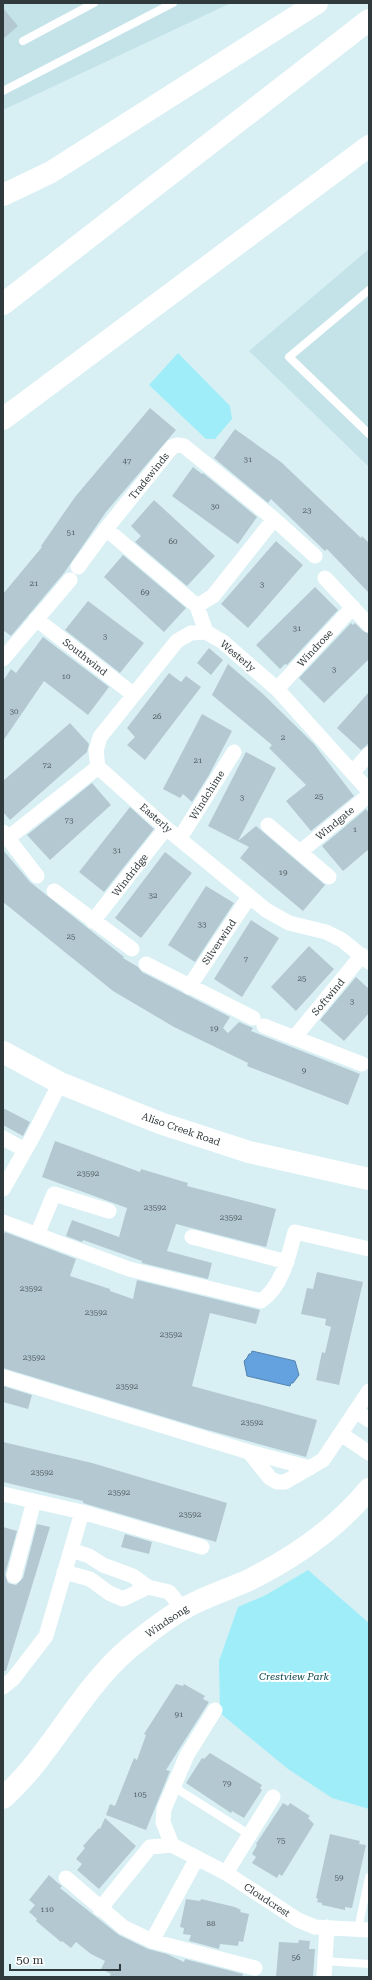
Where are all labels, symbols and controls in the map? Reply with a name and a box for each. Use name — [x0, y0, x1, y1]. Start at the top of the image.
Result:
street label: Tradewinds — [127, 450, 171, 502]
house number: 31 — [244, 455, 253, 464]
house number: 47 — [123, 457, 132, 466]
house number: 30 — [211, 502, 220, 511]
house number: 23 — [303, 506, 312, 515]
house number: 51 — [67, 528, 76, 537]
house number: 60 — [169, 537, 178, 546]
house number: 21 — [30, 579, 39, 588]
house number: 3 — [260, 580, 265, 589]
house number: 69 — [141, 588, 150, 597]
house number: 31 — [293, 624, 302, 633]
street label: Windrose — [295, 627, 335, 669]
house number: 3 — [103, 632, 108, 641]
street label: Southwind — [61, 636, 110, 678]
street label: Westerly — [218, 638, 258, 674]
house number: 3 — [332, 665, 337, 674]
house number: 10 — [62, 672, 71, 681]
house number: 30 — [10, 707, 19, 716]
house number: 26 — [153, 712, 162, 721]
house number: 2 — [281, 733, 286, 742]
house number: 21 — [194, 756, 203, 765]
house number: 72 — [43, 761, 52, 770]
street label: Windchime — [187, 768, 227, 822]
house number: 25 — [315, 792, 324, 801]
house number: 3 — [240, 793, 245, 802]
street label: Easterly — [138, 801, 174, 835]
street label: Windgate — [314, 804, 357, 842]
house number: 73 — [65, 816, 74, 825]
house number: 1 — [353, 825, 358, 834]
house number: 31 — [113, 846, 122, 855]
street label: Windridge — [110, 851, 150, 898]
house number: 19 — [279, 868, 288, 877]
house number: 32 — [149, 891, 158, 900]
street label: Silverwind — [200, 917, 238, 967]
house number: 33 — [198, 920, 207, 929]
house number: 25 — [67, 932, 76, 941]
house number: 7 — [244, 955, 249, 964]
house number: 25 — [298, 974, 307, 983]
street label: Softwind — [309, 976, 347, 1018]
house number: 3 — [350, 997, 355, 1006]
house number: 19 — [210, 1024, 219, 1033]
house number: 9 — [302, 1066, 307, 1075]
street label: Aliso Creek Road — [140, 1110, 222, 1148]
house number: 23592 — [77, 1169, 100, 1178]
house number: 23592 — [144, 1203, 167, 1212]
house number: 23592 — [220, 1213, 243, 1222]
house number: 23592 — [20, 1284, 43, 1293]
house number: 23592 — [85, 1308, 108, 1317]
house number: 23592 — [160, 1330, 183, 1339]
house number: 23592 — [23, 1353, 46, 1362]
house number: 23592 — [116, 1382, 139, 1391]
house number: 23592 — [241, 1418, 264, 1427]
house number: 23592 — [31, 1468, 54, 1477]
house number: 23592 — [108, 1488, 131, 1497]
house number: 23592 — [179, 1510, 202, 1519]
street label: Windsong — [144, 1603, 191, 1639]
park label: Crestview Park — [259, 1671, 330, 1682]
house number: 91 — [175, 1710, 184, 1719]
house number: 79 — [223, 1779, 232, 1788]
house number: 105 — [133, 1790, 147, 1799]
house number: 75 — [277, 1836, 286, 1845]
house number: 59 — [335, 1873, 344, 1882]
street label: Cloudcrest — [242, 1881, 292, 1919]
house number: 110 — [40, 1905, 54, 1914]
house number: 88 — [207, 1919, 216, 1928]
scale bar — [10, 1946, 120, 1972]
text: 50 m — [16, 1953, 43, 1967]
house number: 56 — [292, 1953, 301, 1962]

